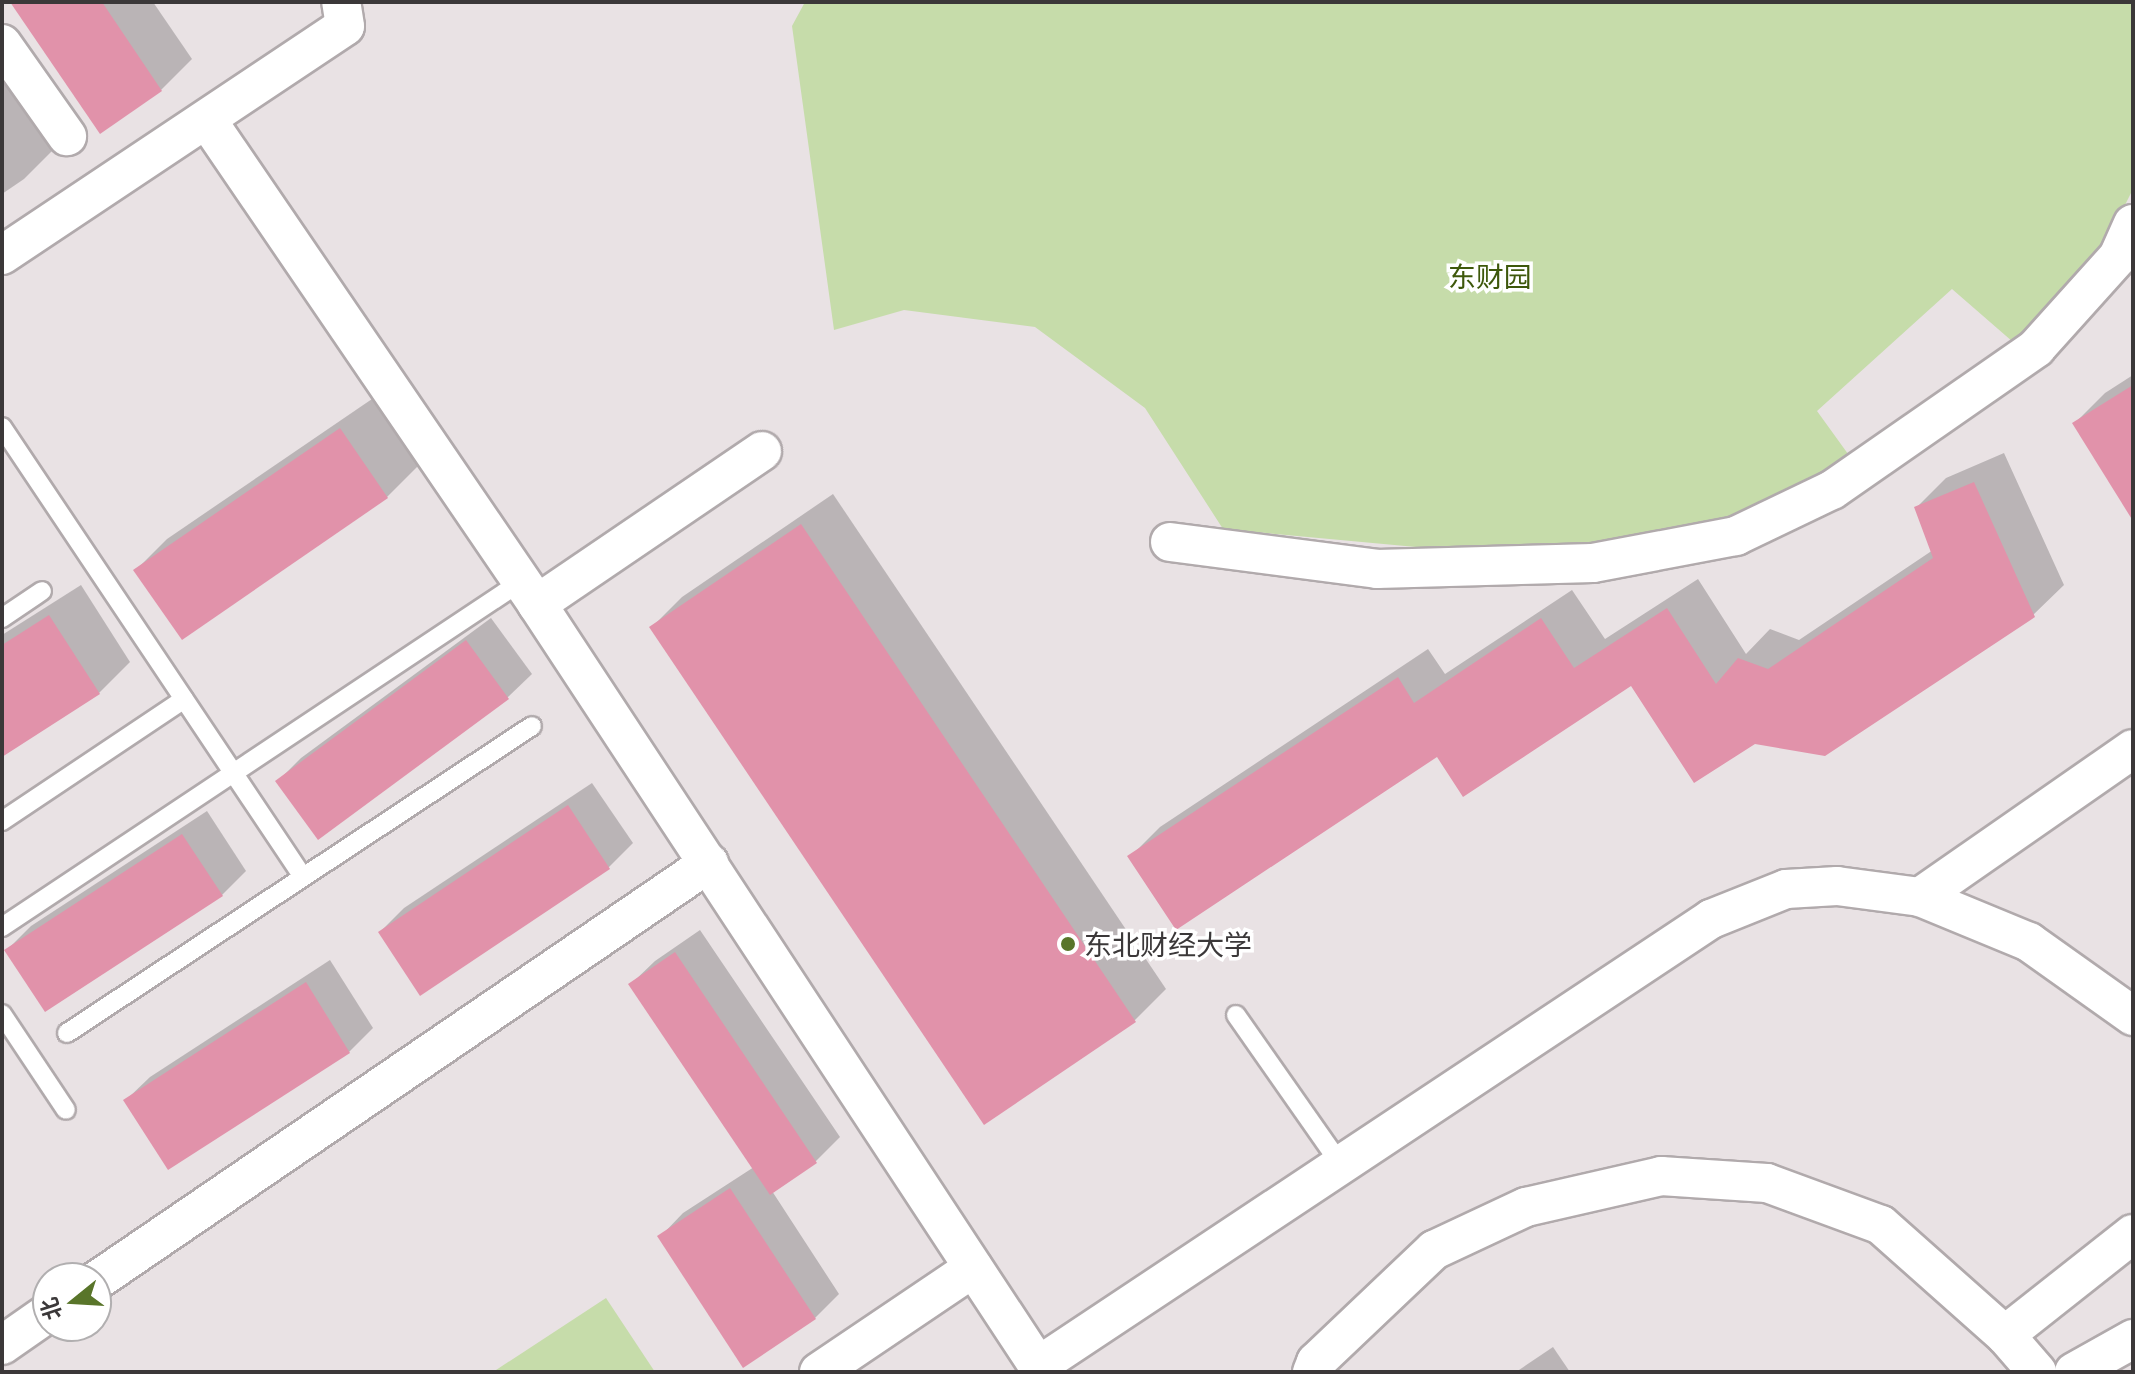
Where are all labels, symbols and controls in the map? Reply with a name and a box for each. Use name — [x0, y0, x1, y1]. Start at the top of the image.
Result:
park label: 东财园 — [1448, 259, 1532, 293]
place label: 东北财经大学 — [1084, 927, 1252, 961]
marker: 东北财经大学 — [1059, 935, 1077, 953]
north arrow — [32, 1262, 112, 1342]
text: 北 — [34, 1294, 67, 1324]

